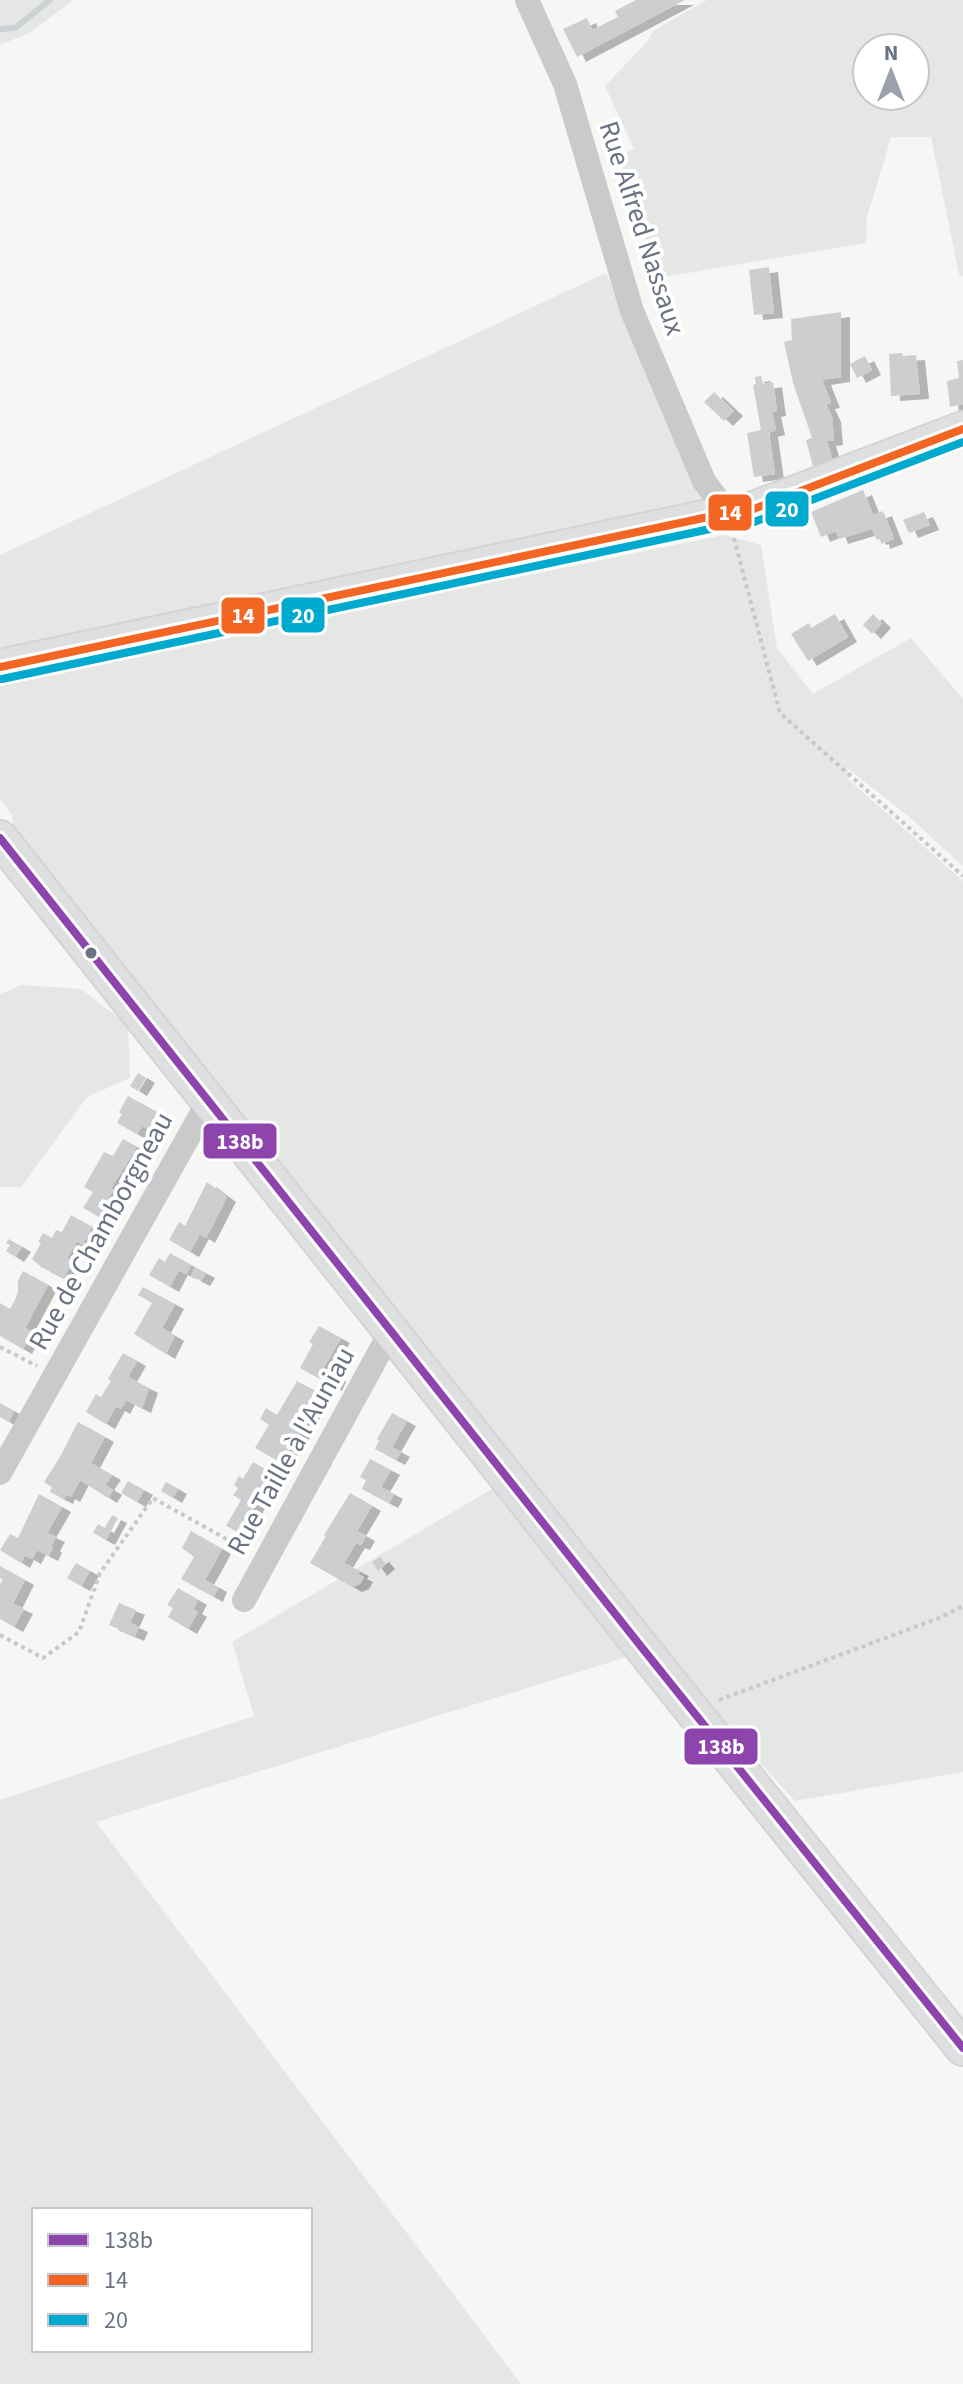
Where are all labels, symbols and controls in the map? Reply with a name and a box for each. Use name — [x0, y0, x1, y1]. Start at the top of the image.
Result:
north arrow — [851, 32, 931, 112]
text: N — [884, 37, 898, 69]
street label: Rue Alfred Nassaux — [588, 116, 696, 341]
line badge: 20 — [764, 490, 810, 528]
line badge: 14 — [707, 493, 753, 532]
text: 20 — [775, 494, 799, 526]
text: 14 — [718, 497, 742, 529]
line badge: 14 — [220, 596, 266, 635]
line badge: 20 — [280, 596, 326, 634]
text: 14 — [231, 600, 255, 632]
text: 20 — [291, 600, 315, 632]
unlabelled marker — [83, 945, 99, 961]
street label: Rue de Chamborgneau — [19, 1105, 183, 1357]
line badge: 138b — [202, 1122, 278, 1160]
text: 138b — [216, 1126, 264, 1158]
street label: Rue Taille à l'Auniau — [217, 1340, 365, 1562]
line badge: 138b — [683, 1727, 759, 1766]
text: 138b — [697, 1731, 745, 1763]
legend — [32, 2208, 312, 2352]
text: 138b — [104, 2223, 153, 2258]
text: 14 — [104, 2263, 128, 2298]
text: 20 — [104, 2303, 128, 2338]

